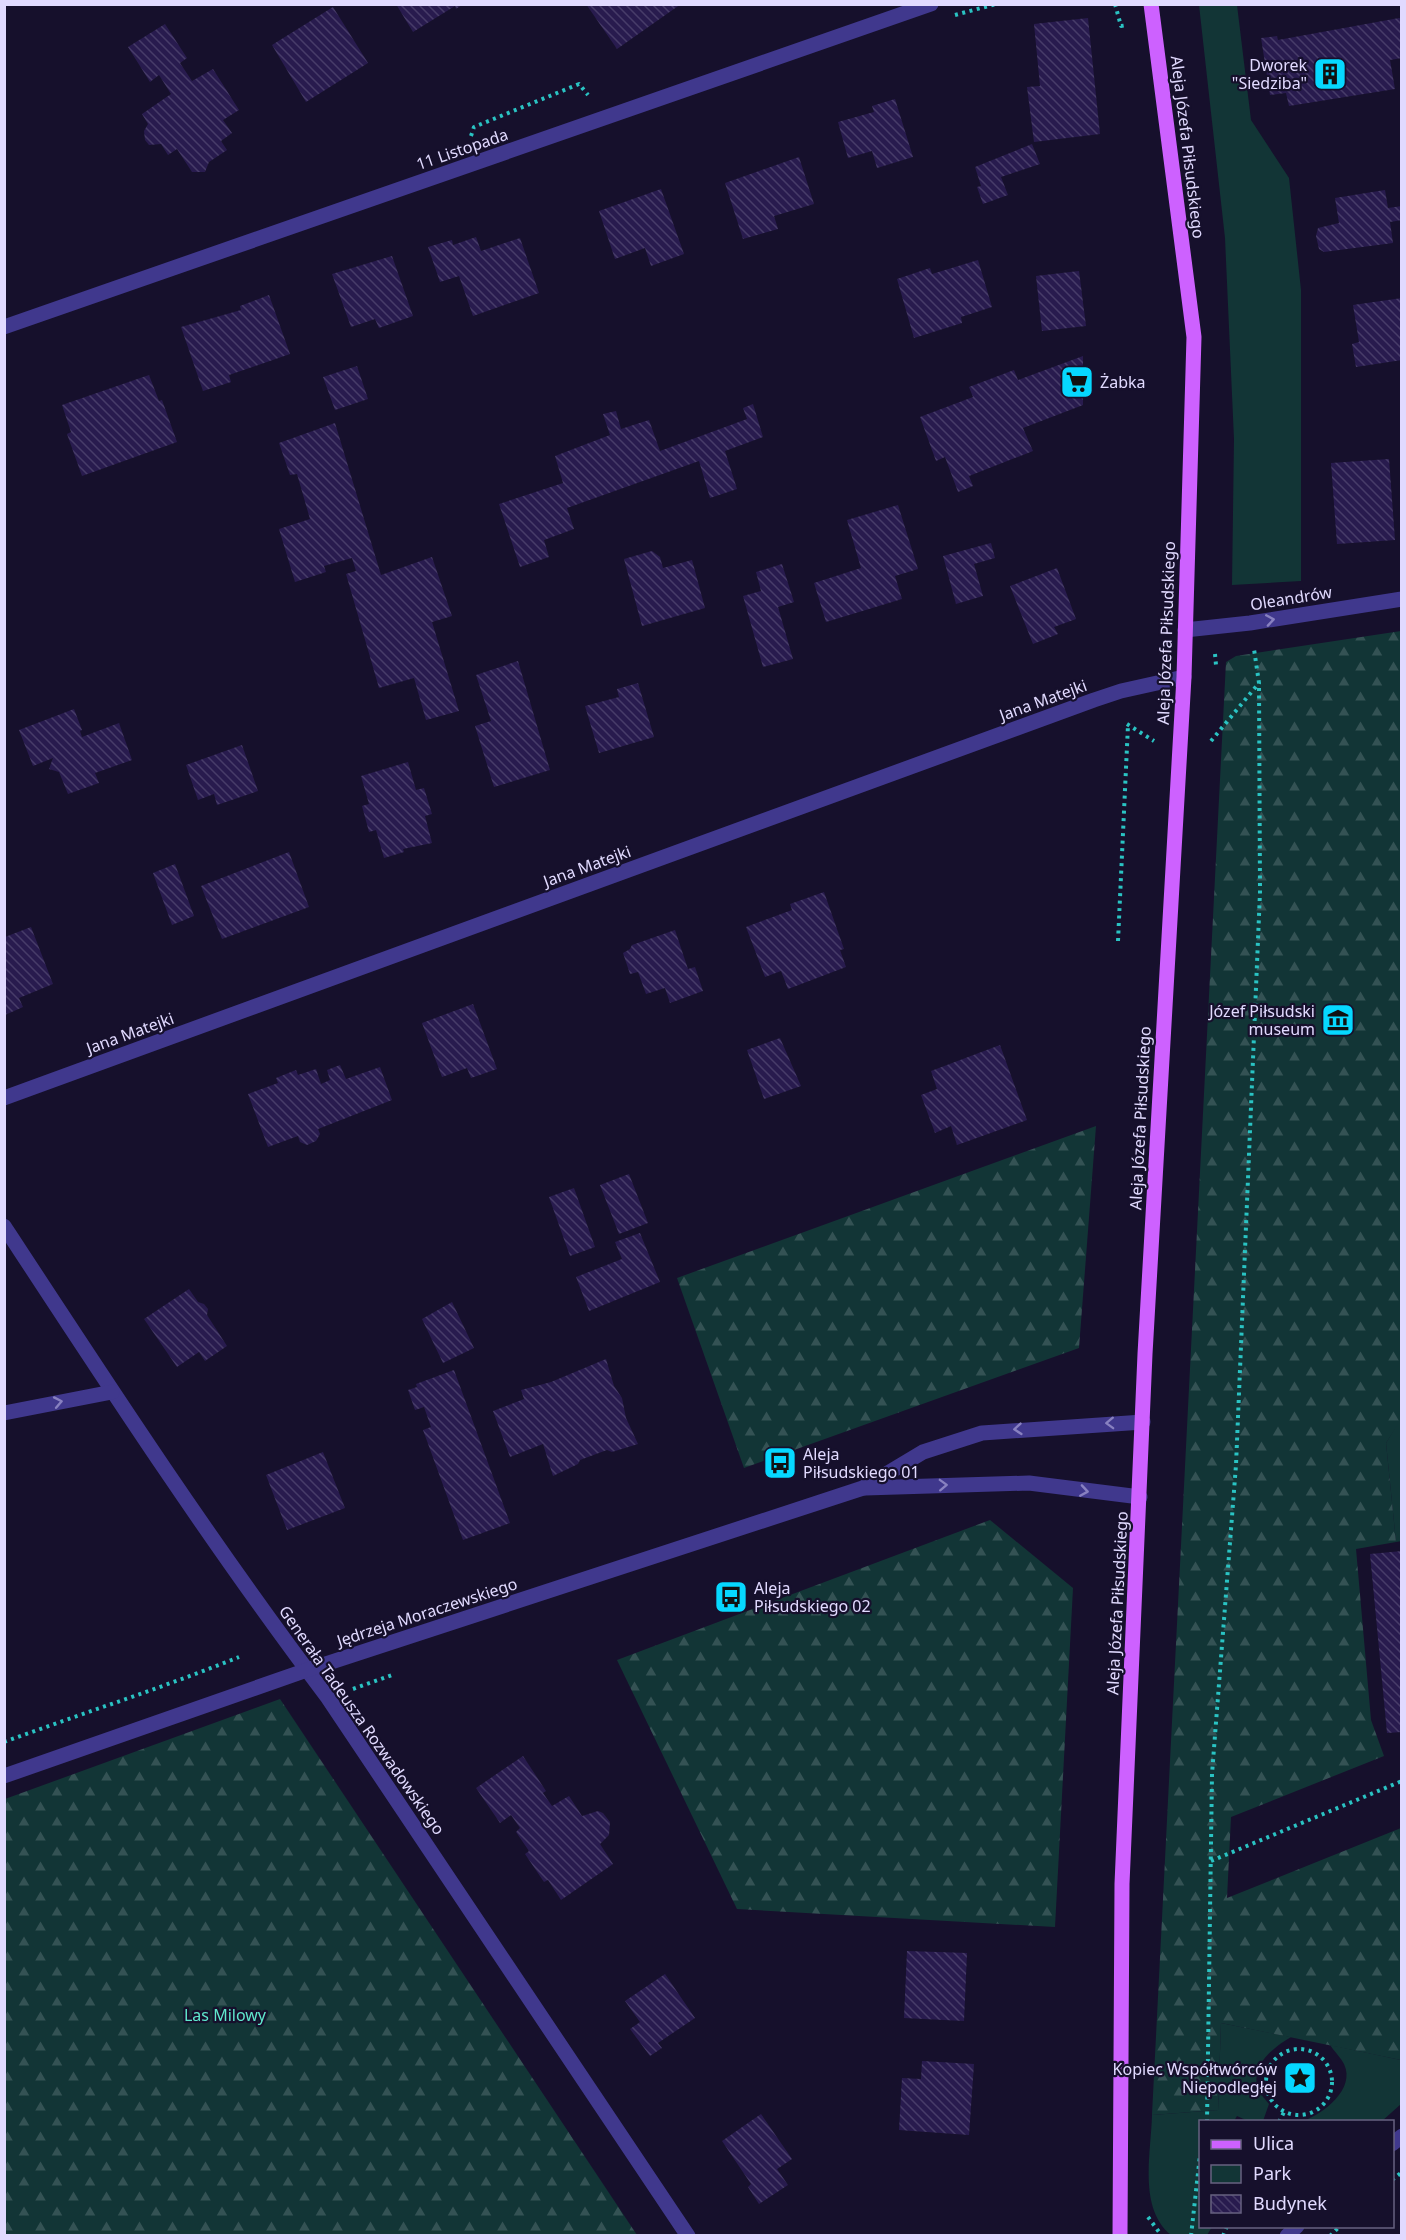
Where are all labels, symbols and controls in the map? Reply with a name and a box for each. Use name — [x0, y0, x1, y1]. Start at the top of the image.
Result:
street label: Aleja Józefa Piłsudskiego — [1166, 54, 1210, 240]
place label: Dworek "Siedziba" — [1232, 54, 1307, 94]
building icon: Dworek "Siedziba" — [1312, 56, 1348, 92]
street label: 11 Listopada — [413, 123, 511, 175]
supermarket icon: Żabka — [1059, 364, 1095, 400]
place label: Żabka — [1100, 371, 1146, 393]
street label: Aleja Józefa Piłsudskiego — [1152, 541, 1180, 725]
street label: Oleandrów — [1248, 581, 1334, 615]
one-way arrow — [1265, 614, 1275, 626]
street label: Jana Matejki — [994, 674, 1090, 727]
street label: Jana Matejki — [538, 840, 634, 893]
place label: Józef Piłsudski museum — [1207, 1000, 1315, 1040]
museum icon: Józef Piłsudski museum — [1320, 1002, 1356, 1038]
street label: Jana Matejki — [81, 1007, 177, 1060]
street label: Aleja Józefa Piłsudskiego — [1124, 1026, 1156, 1210]
one-way arrow — [53, 1396, 63, 1409]
one-way arrow — [1106, 1417, 1115, 1430]
one-way arrow — [1014, 1422, 1023, 1435]
place label: Aleja Piłsudskiego 01 — [803, 1443, 920, 1483]
bus stop icon: Aleja Piłsudskiego 01 — [762, 1445, 798, 1481]
one-way arrow — [938, 1479, 947, 1492]
one-way arrow — [1080, 1485, 1089, 1497]
street label: Aleja Józefa Piłsudskiego — [1101, 1511, 1133, 1695]
street label: Jędrzeja Moraczewskiego — [332, 1572, 520, 1652]
place label: Aleja Piłsudskiego 02 — [754, 1577, 871, 1617]
bus stop icon: Aleja Piłsudskiego 02 — [713, 1579, 749, 1615]
street label: Generała Tadeusza Rozwadowskiego — [274, 1601, 450, 1839]
park label: Las Milowy — [184, 2004, 267, 2026]
place label: Kopiec Współtwórców Niepodległej — [1113, 2058, 1277, 2098]
place icon: Kopiec Współtwórców Niepodległej — [1282, 2060, 1318, 2096]
legend — [1199, 2120, 1394, 2228]
text: Ulica — [1253, 2131, 1294, 2155]
text: Park — [1253, 2161, 1291, 2185]
text: Budynek — [1253, 2191, 1327, 2215]

